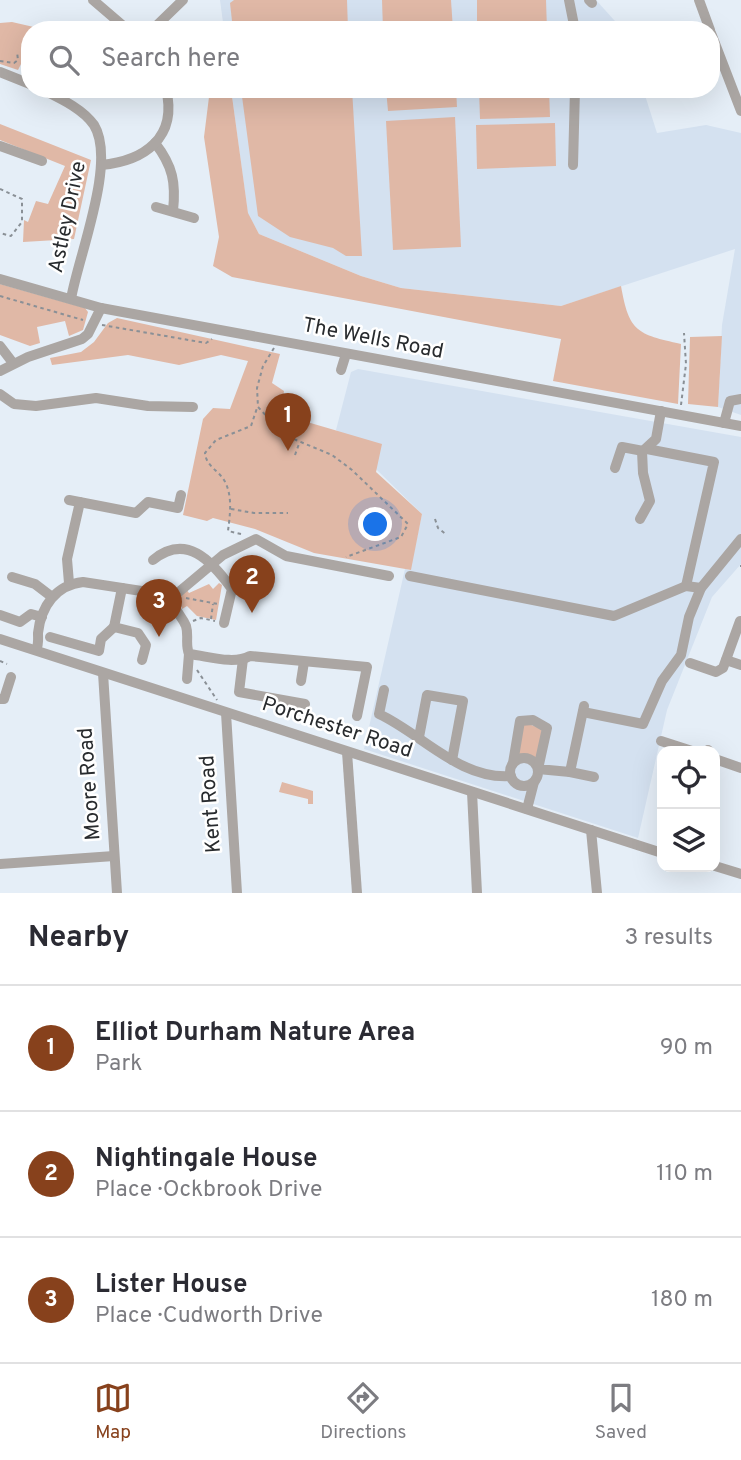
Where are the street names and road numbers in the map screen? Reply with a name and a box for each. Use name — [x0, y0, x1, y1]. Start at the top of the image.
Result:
street label: Astley Drive — [43, 159, 93, 275]
street label: The Wells Road — [300, 312, 446, 366]
street label: Porchester Road — [258, 691, 416, 765]
street label: Moore Road — [73, 727, 107, 841]
street label: Kent Road — [194, 754, 228, 854]

